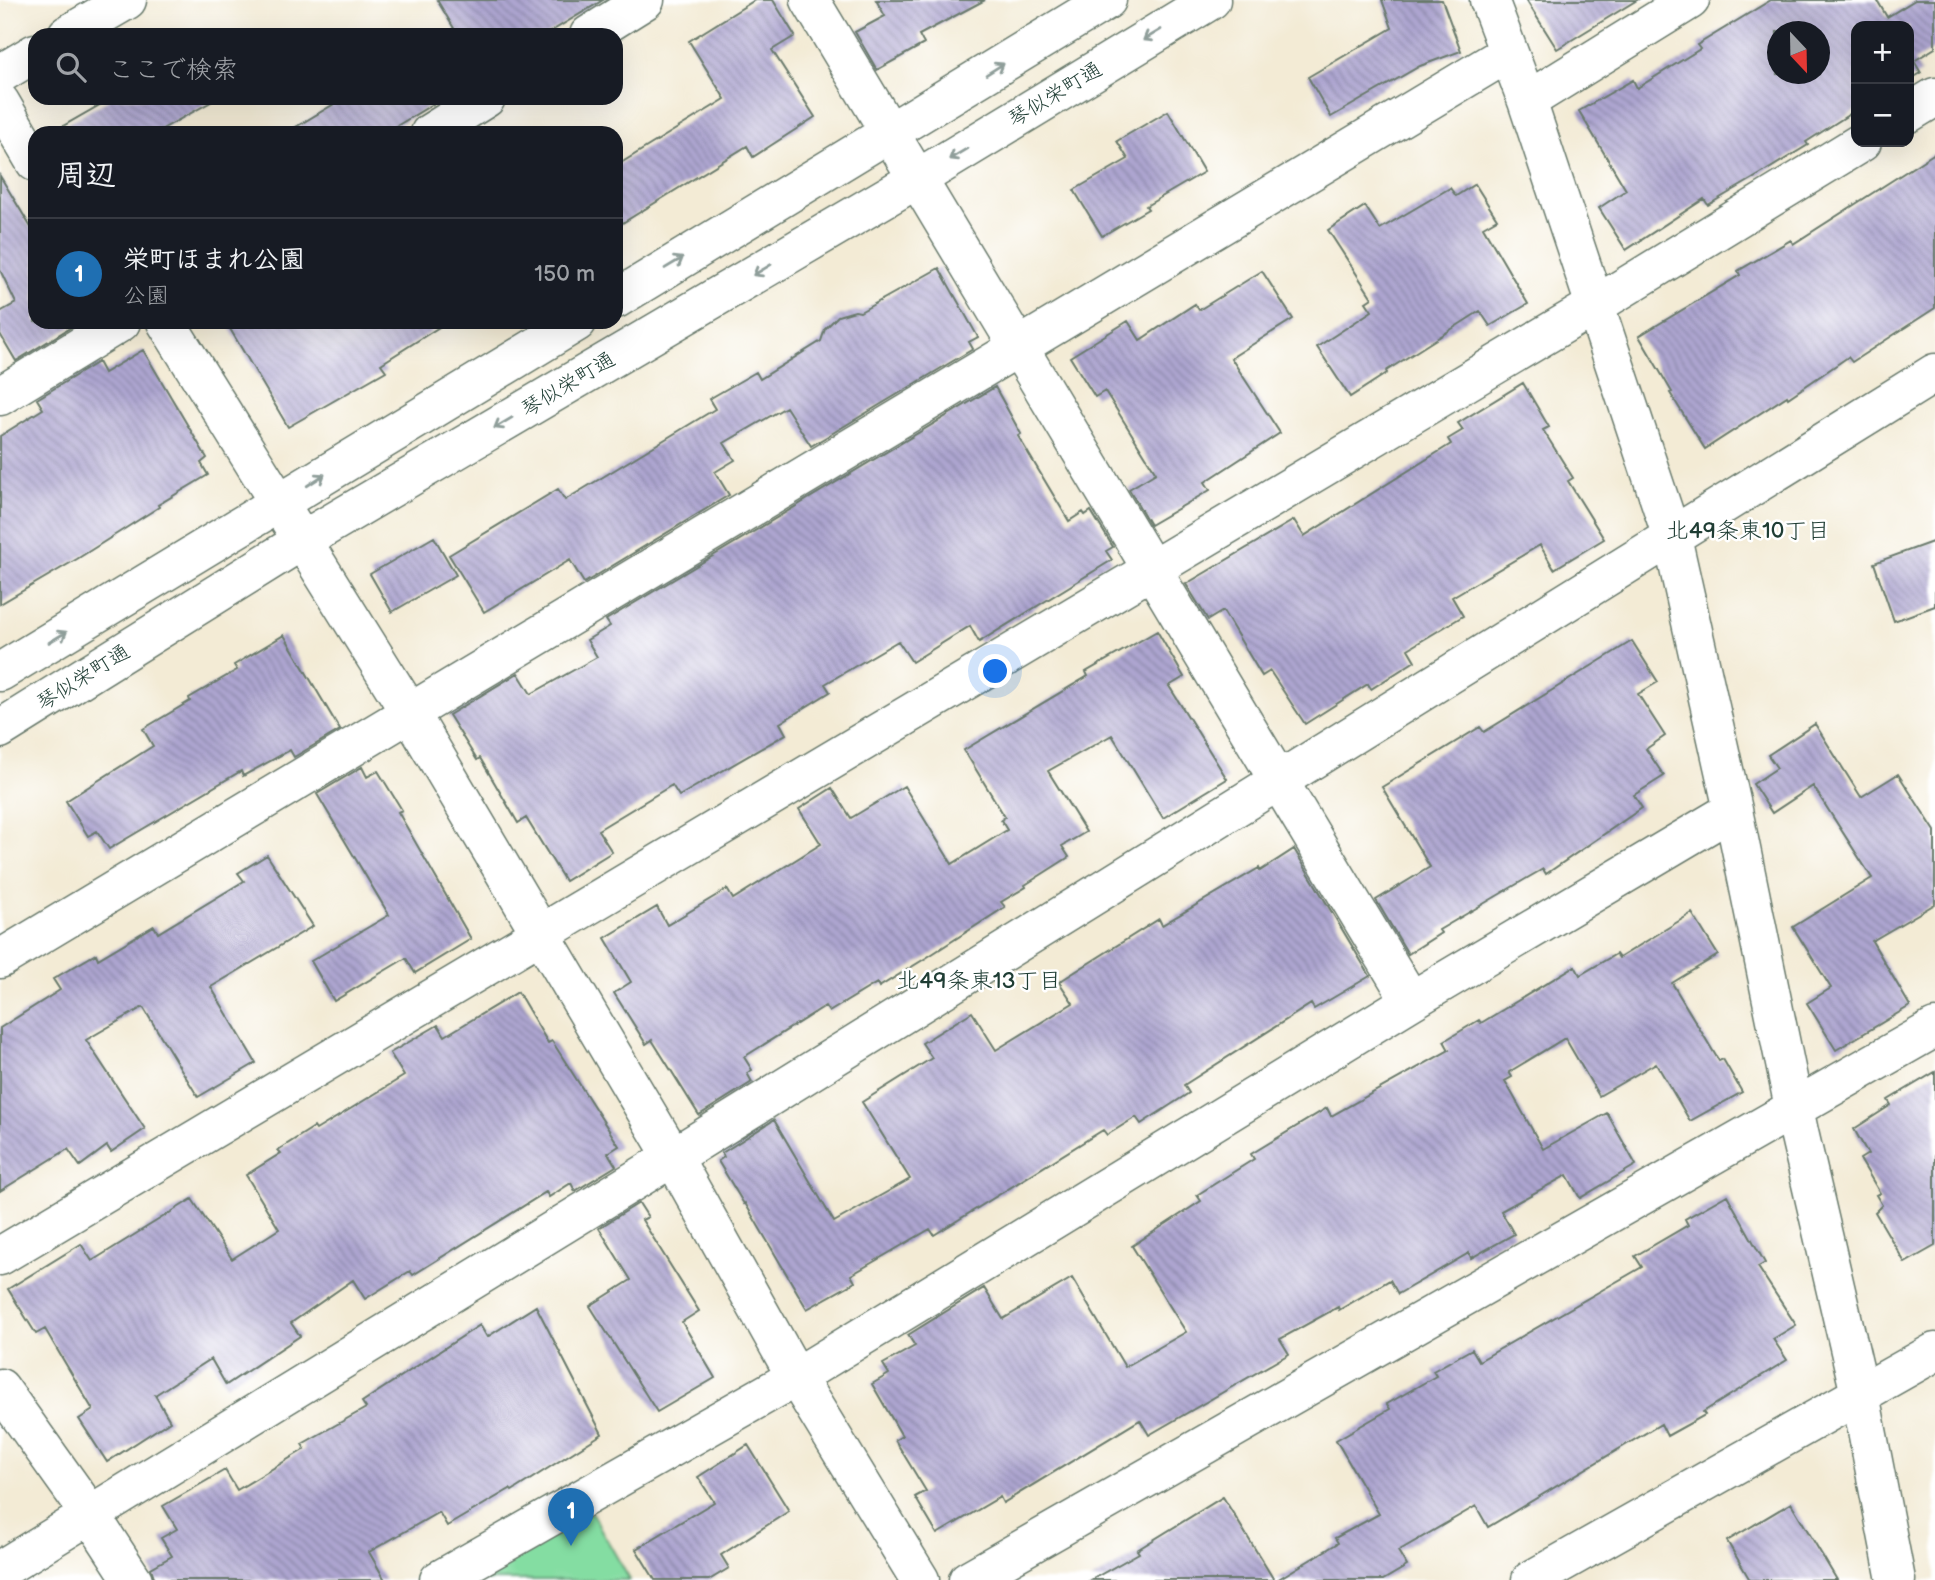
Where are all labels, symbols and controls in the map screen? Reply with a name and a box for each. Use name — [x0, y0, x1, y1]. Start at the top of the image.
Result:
north arrow — [1767, 21, 1830, 84]
map controls — [1851, 21, 1914, 147]
button: + — [1851, 21, 1914, 84]
search box — [28, 28, 623, 105]
one-way arrow — [1143, 29, 1163, 43]
icon: search — [52, 48, 90, 86]
text: ここで検索 — [108, 55, 238, 86]
street label: 琴似栄町通 — [1004, 57, 1107, 132]
one-way arrow — [984, 62, 1004, 76]
button: − — [1851, 84, 1914, 147]
one-way arrow — [948, 147, 968, 161]
text: 周辺 — [56, 158, 116, 194]
text: 栄町ほまれ公園 — [123, 245, 305, 276]
one-way arrow — [664, 256, 684, 270]
text: 1 — [74, 260, 84, 288]
text: 150 m — [534, 260, 595, 288]
one-way arrow — [753, 263, 773, 277]
text: 公園 — [123, 282, 169, 310]
street label: 琴似栄町通 — [517, 347, 620, 422]
one-way arrow — [493, 416, 513, 430]
one-way arrow — [305, 473, 325, 487]
district label: 北49条東10丁目 — [1666, 517, 1830, 545]
one-way arrow — [48, 629, 68, 643]
street label: 琴似栄町通 — [32, 639, 134, 716]
your location — [978, 654, 1012, 688]
district label: 北49条東13丁目 — [896, 967, 1062, 995]
pin: 1 — [548, 1488, 594, 1546]

